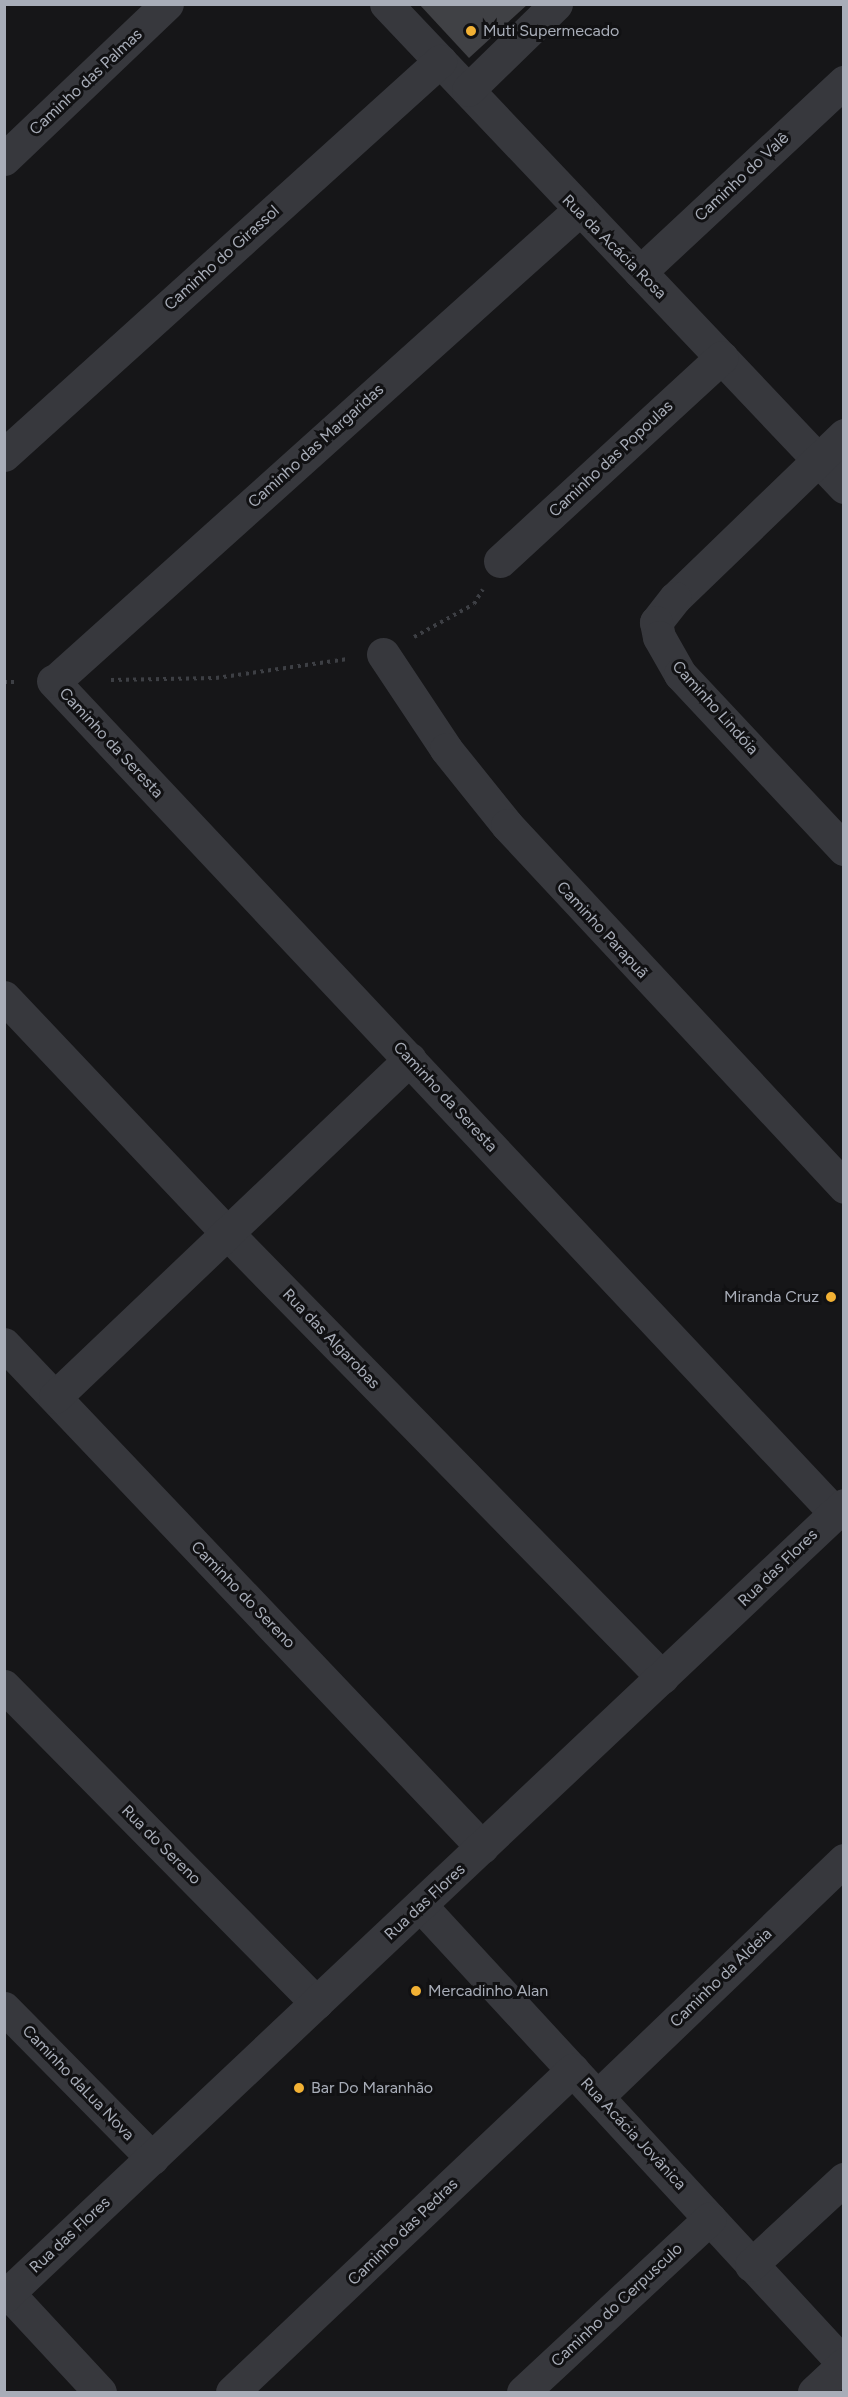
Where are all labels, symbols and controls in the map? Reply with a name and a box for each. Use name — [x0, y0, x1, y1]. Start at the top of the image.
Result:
place label: Muti Supermecado — [483, 21, 619, 41]
marker: Muti Supermecado — [464, 24, 478, 38]
street label: Caminho das Palmas — [26, 25, 146, 139]
street label: Caminho do Valê — [691, 129, 793, 225]
street label: Rua da Acácia Rosa — [558, 191, 670, 303]
street label: Caminho do Girassol — [161, 201, 283, 315]
street label: Caminho das Margaridas — [244, 380, 388, 512]
street label: Caminho das Popoulas — [545, 397, 677, 521]
street label: Caminho Lindóia — [668, 657, 762, 759]
street label: Caminho da Seresta — [55, 684, 167, 802]
street label: Caminho Parapuã — [552, 878, 652, 982]
street label: Caminho da Seresta — [389, 1038, 501, 1156]
street label: Rua das Algarobas — [278, 1285, 384, 1393]
place label: Miranda Cruz — [724, 1287, 819, 1307]
marker: Miranda Cruz — [824, 1290, 838, 1304]
street label: Rua das Flores — [734, 1525, 822, 1611]
street label: Caminho do Sereno — [187, 1537, 299, 1653]
street label: Rua do Sereno — [117, 1801, 205, 1889]
street label: Rua das Flores — [381, 1860, 469, 1944]
street label: Caminho da Aldeia — [666, 1925, 776, 2031]
place label: Mercadinho Alan — [428, 1981, 548, 2001]
marker: Mercadinho Alan — [409, 1984, 423, 1998]
street label: Caminho daLua Nova — [18, 2021, 138, 2145]
street label: Rua Acácia Jovânica — [576, 2074, 690, 2194]
place label: Bar Do Maranhão — [311, 2078, 433, 2098]
marker: Bar Do Maranhão — [292, 2081, 306, 2095]
street label: Caminho das Pedras — [344, 2175, 462, 2289]
street label: Rua das Flores — [26, 2193, 114, 2277]
street label: Caminho do Cerpusculo — [547, 2239, 687, 2371]

